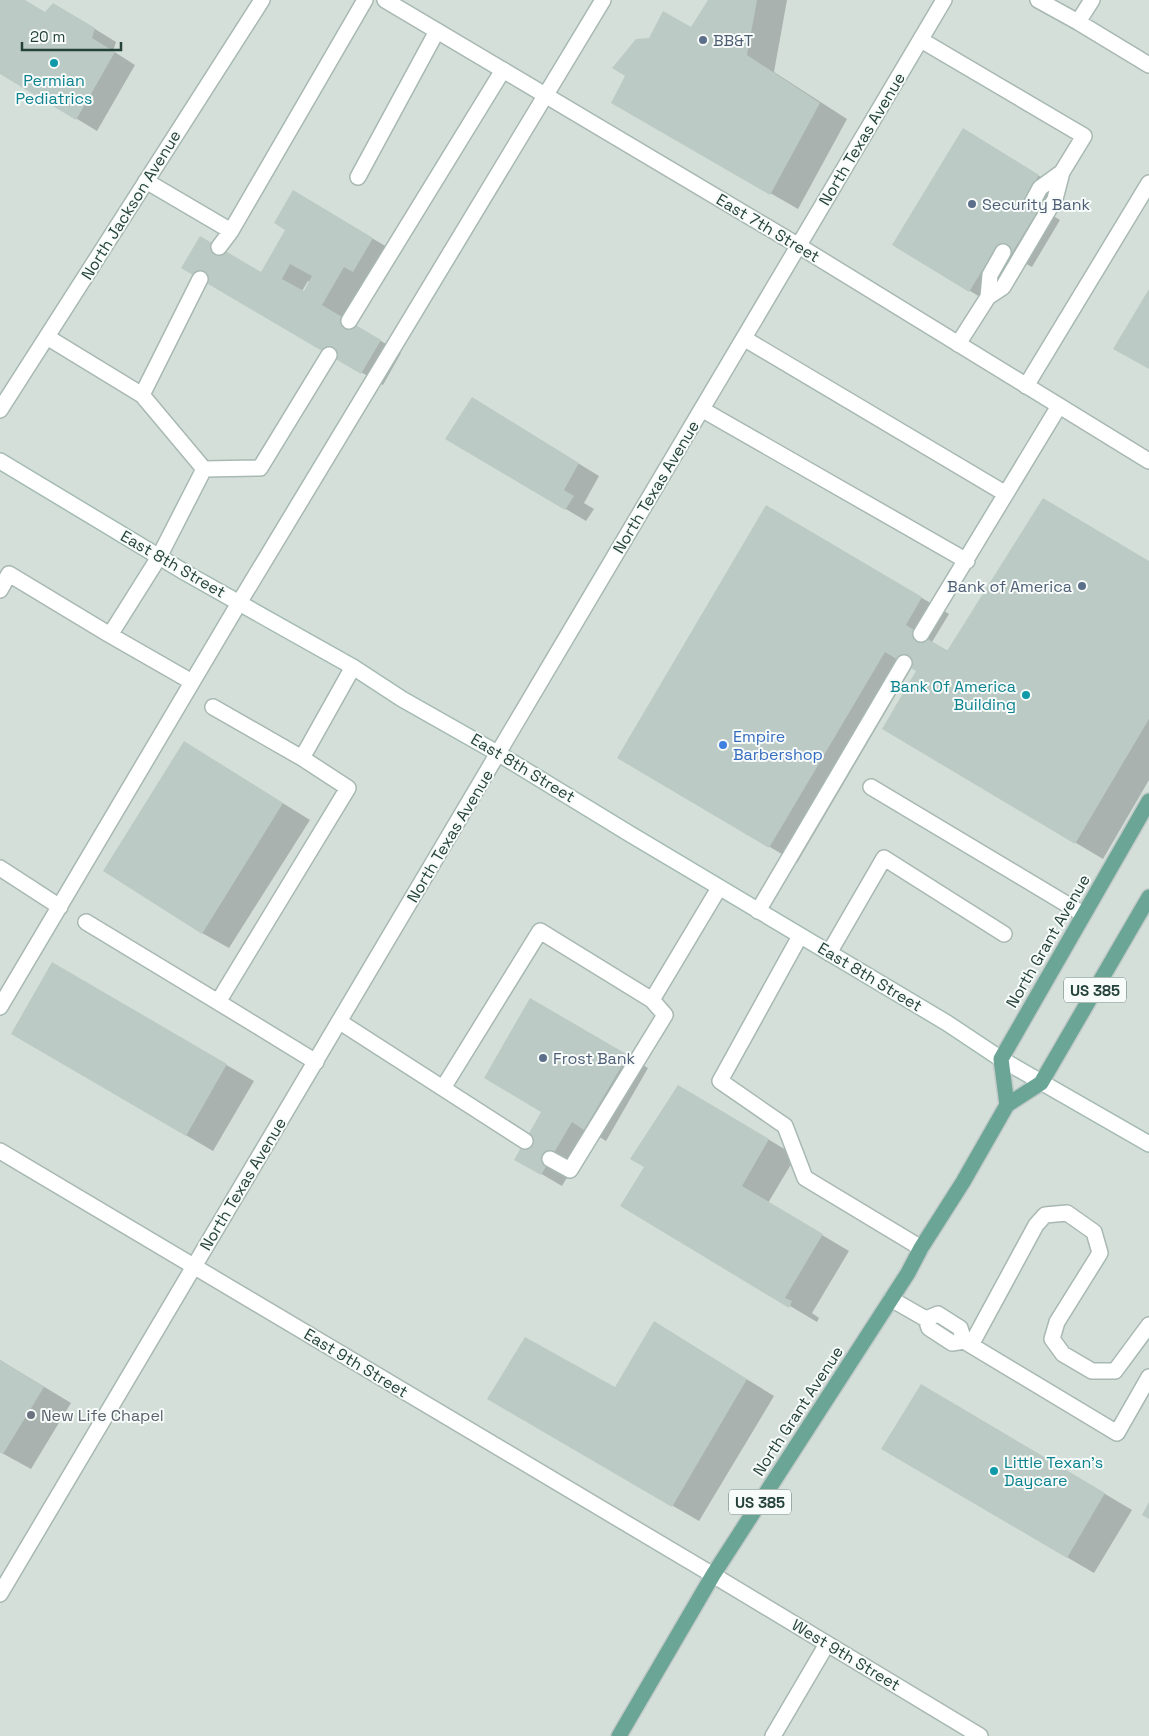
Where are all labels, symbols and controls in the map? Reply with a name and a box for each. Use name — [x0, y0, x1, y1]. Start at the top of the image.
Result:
scale bar — [22, 20, 121, 52]
text: 20 m — [30, 27, 65, 46]
place label: BB&T — [713, 30, 753, 51]
marker: BB&T — [697, 34, 709, 46]
marker: Permian Pediatrics — [48, 57, 60, 69]
street label: North Texas Avenue — [814, 69, 910, 209]
place label: Permian Pediatrics — [15, 70, 93, 109]
street label: North Jackson Avenue — [76, 126, 186, 284]
street label: East 7th Street — [712, 189, 824, 267]
place label: Security Bank — [982, 194, 1090, 215]
marker: Security Bank — [966, 198, 978, 210]
street label: North Texas Avenue — [608, 417, 704, 557]
street label: East 8th Street — [117, 525, 229, 603]
place label: Bank of America — [947, 576, 1072, 597]
marker: Bank of America — [1076, 580, 1088, 592]
place label: Bank Of America Building — [890, 676, 1016, 715]
marker: Bank Of America Building — [1020, 689, 1032, 701]
place label: Empire Barbershop — [733, 726, 823, 765]
street label: East 8th Street — [467, 729, 579, 807]
marker: Empire Barbershop — [717, 739, 729, 751]
street label: North Texas Avenue — [402, 766, 498, 906]
street label: North Grant Avenue — [1001, 870, 1095, 1012]
street label: East 8th Street — [814, 938, 926, 1016]
road number: US 385 — [1064, 978, 1126, 1002]
place label: Frost Bank — [553, 1048, 636, 1069]
marker: Frost Bank — [537, 1052, 549, 1064]
street label: North Texas Avenue — [195, 1114, 291, 1254]
street label: East 9th Street — [300, 1324, 412, 1402]
street label: North Grant Avenue — [748, 1342, 848, 1480]
place label: New Life Chapel — [41, 1405, 164, 1426]
marker: New Life Chapel — [25, 1409, 37, 1421]
place label: Little Texan's Daycare — [1004, 1452, 1103, 1491]
marker: Little Texan's Daycare — [988, 1465, 1000, 1477]
road number: US 385 — [729, 1490, 791, 1514]
street label: West 9th Street — [788, 1614, 904, 1696]

